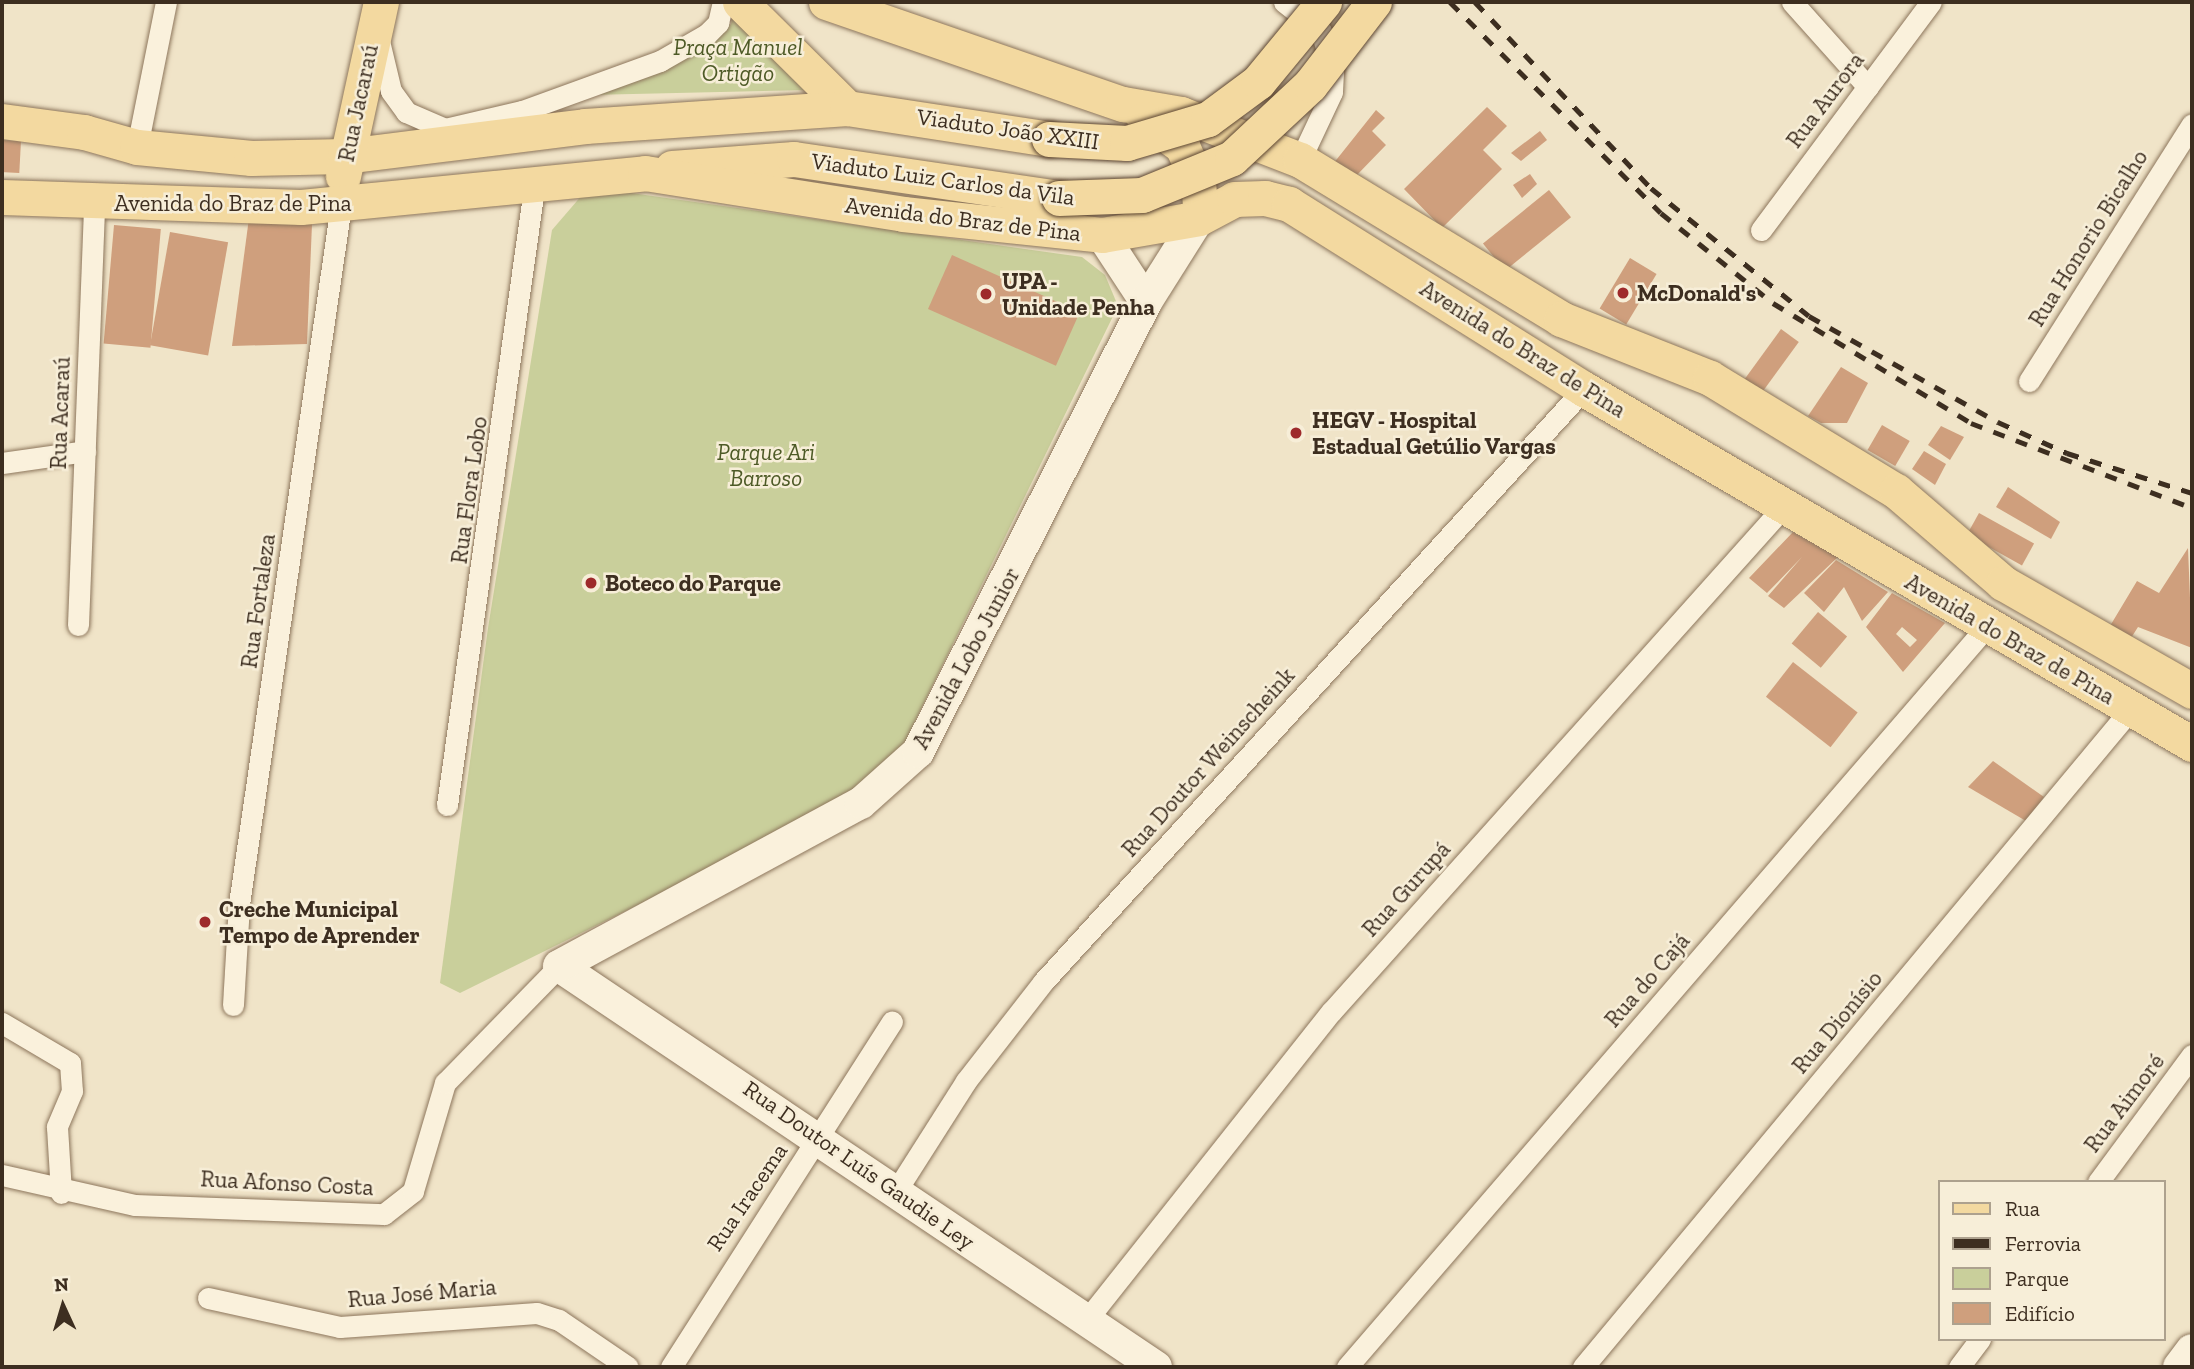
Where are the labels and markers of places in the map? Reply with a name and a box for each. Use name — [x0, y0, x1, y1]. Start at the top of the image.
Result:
place label: UPA - Unidade Penha — [1002, 267, 1155, 321]
place label: McDonald's — [1637, 279, 1756, 307]
marker: UPA - Unidade Penha — [976, 284, 996, 304]
marker: McDonald's — [1615, 285, 1631, 301]
place label: HEGV - Hospital Estadual Getúlio Vargas — [1312, 406, 1556, 460]
marker: HEGV - Hospital Estadual Getúlio Vargas — [1286, 423, 1306, 443]
place label: Boteco do Parque — [605, 569, 781, 597]
marker: Boteco do Parque — [583, 575, 599, 591]
place label: Creche Municipal Tempo de Aprender — [219, 895, 420, 949]
marker: Creche Municipal Tempo de Aprender — [197, 914, 213, 930]

